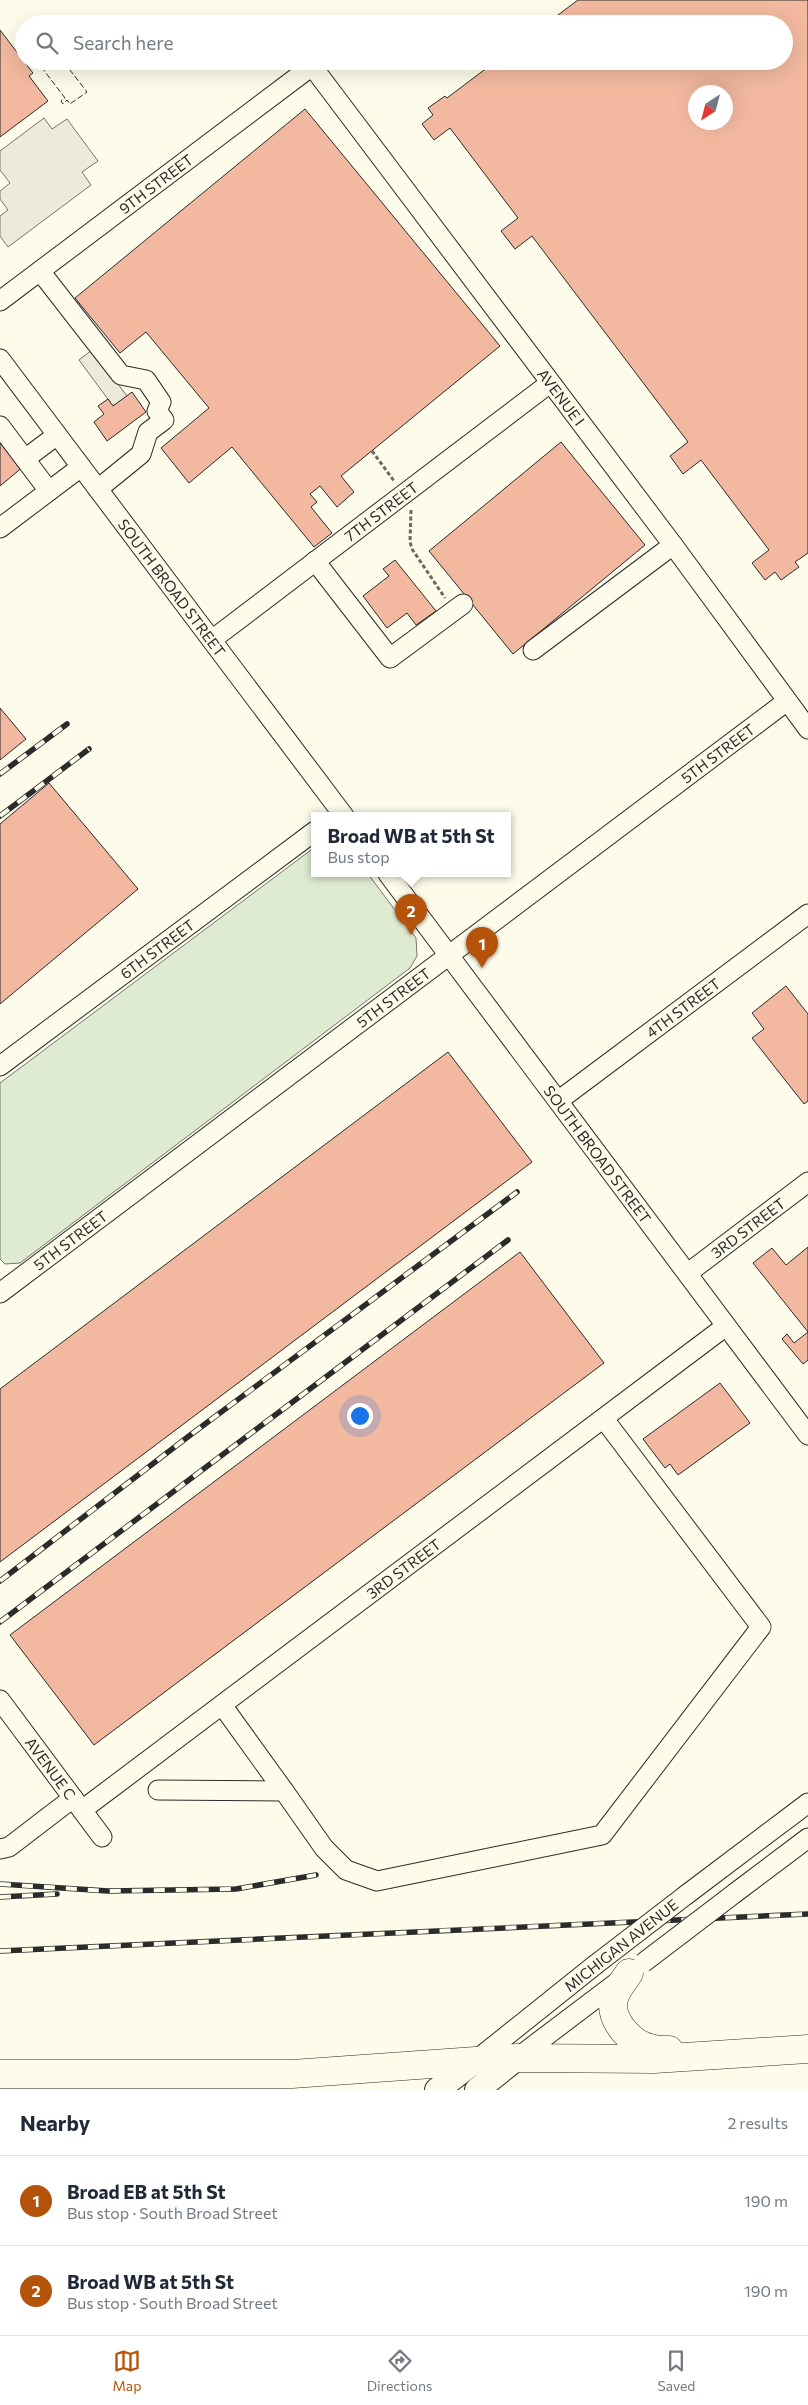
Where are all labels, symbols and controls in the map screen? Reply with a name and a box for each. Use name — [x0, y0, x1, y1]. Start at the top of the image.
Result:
search box — [15, 15, 793, 70]
icon: search — [33, 29, 61, 57]
text: Search here — [73, 31, 173, 54]
north arrow — [688, 85, 733, 130]
street label: 9TH STREET — [115, 150, 197, 217]
street label: AVENUE I — [534, 365, 589, 429]
street label: 7TH STREET — [341, 478, 422, 545]
street label: SOUTH BROAD STREET — [115, 515, 230, 660]
street label: 5TH STREET — [677, 719, 758, 787]
popup — [311, 812, 511, 877]
text: Broad WB at 5th St — [327, 824, 495, 847]
text: Bus stop — [327, 847, 390, 866]
pin: 2 — [395, 894, 427, 935]
street label: 6TH STREET — [116, 915, 198, 982]
pin: 1 — [466, 927, 498, 968]
street label: 5TH STREET — [353, 963, 434, 1031]
street label: 4TH STREET — [642, 974, 724, 1041]
street label: SOUTH BROAD STREET — [540, 1082, 655, 1227]
street label: 3RD STREET — [707, 1194, 789, 1262]
street label: 5TH STREET — [30, 1206, 111, 1274]
your location — [347, 1403, 373, 1429]
street label: 3RD STREET — [363, 1535, 444, 1602]
street label: AVENUE C — [22, 1734, 80, 1803]
street label: MICHIGAN AVENUE — [561, 1895, 682, 1995]
text: Nearby — [20, 2110, 90, 2135]
text: 2 results — [727, 2113, 788, 2132]
text: Broad EB at 5th St — [67, 2180, 225, 2203]
text: 1 — [32, 2191, 40, 2210]
text: 190 m — [744, 2191, 788, 2210]
text: Bus stop · South Broad Street — [67, 2203, 278, 2222]
text: Broad WB at 5th St — [67, 2270, 234, 2293]
text: 2 — [31, 2281, 41, 2300]
text: 190 m — [744, 2281, 788, 2300]
text: Bus stop · South Broad Street — [67, 2293, 278, 2312]
tab: Map — [113, 2347, 141, 2394]
tab: Directions — [367, 2347, 432, 2394]
tab: Saved — [658, 2347, 695, 2394]

